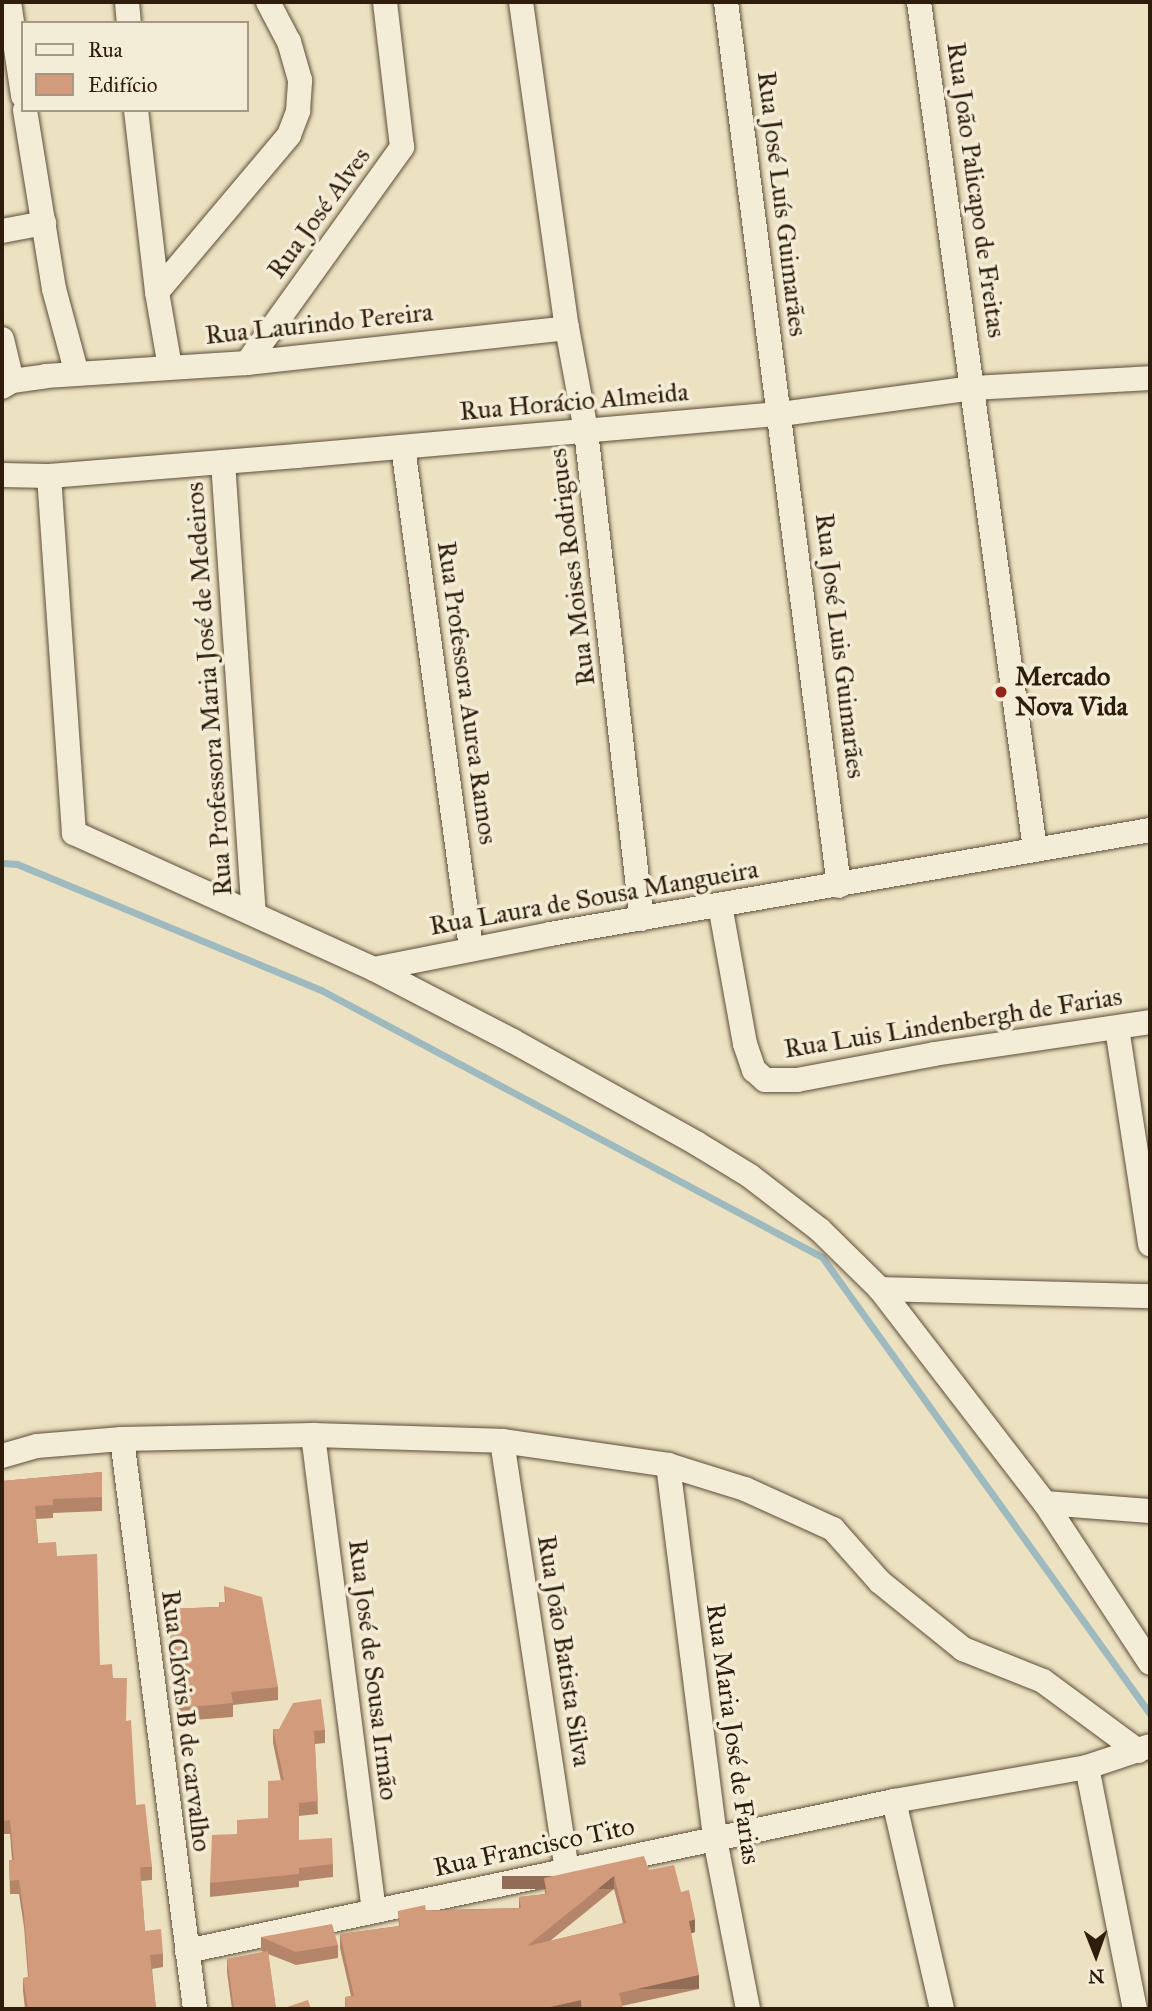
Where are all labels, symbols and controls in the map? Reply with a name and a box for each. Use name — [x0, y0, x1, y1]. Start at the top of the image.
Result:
legend — [21, 21, 248, 112]
text: Rua — [88, 37, 123, 63]
street label: Rua João Palicapo de Freitas — [940, 40, 1012, 340]
street label: Rua José Luís Guimarães — [750, 70, 814, 338]
text: Edifício — [88, 72, 157, 98]
street label: Rua José Alves — [261, 141, 377, 285]
street label: Rua Laurindo Pereira — [204, 297, 434, 351]
street label: Rua Horácio Almeida — [458, 376, 690, 428]
street label: Rua Moises Rodrigues — [542, 447, 602, 687]
street label: Rua Professora Maria José de Medeiros — [179, 481, 239, 897]
street label: Rua José Luis Guimarães — [808, 512, 872, 780]
street label: Rua Professora Aurea Ramos — [430, 539, 504, 847]
place label: Mercado Nova Vida — [1015, 661, 1128, 722]
marker: Mercado Nova Vida — [993, 684, 1009, 700]
street label: Rua Laura de Sousa Mangueira — [427, 854, 761, 942]
street label: Rua Luis Lindenbergh de Farias — [782, 981, 1124, 1065]
street label: Rua João Batista Silva — [530, 1533, 598, 1769]
street label: Rua José de Sousa Irmão — [342, 1538, 404, 1802]
street label: Rua Clóvis B de carvalho — [154, 1588, 218, 1854]
street label: Rua Maria José de Farias — [699, 1602, 767, 1866]
street label: Rua Francisco Tito — [431, 1810, 637, 1884]
north arrow — [1061, 1920, 1131, 1990]
text: N — [1088, 1965, 1105, 1988]

